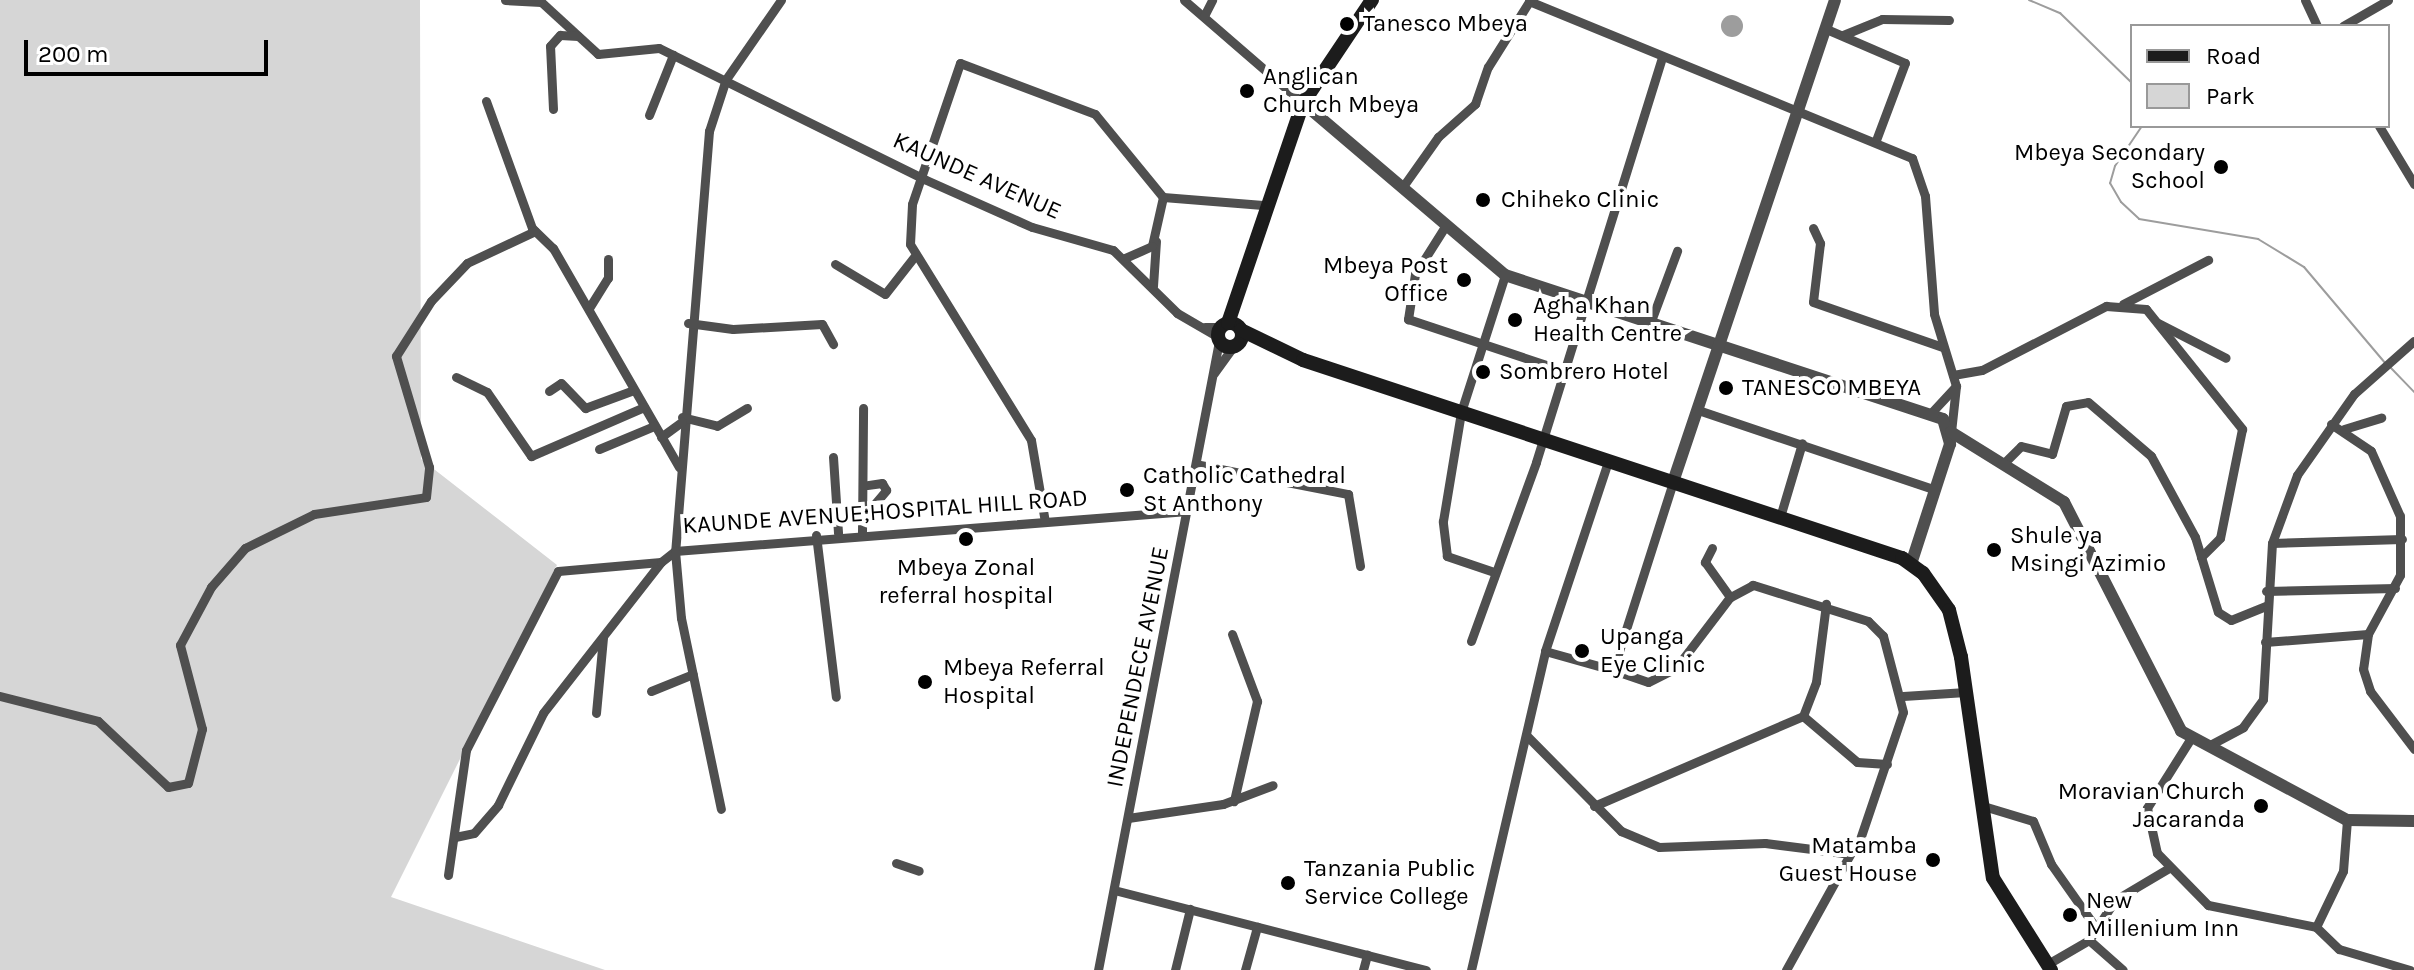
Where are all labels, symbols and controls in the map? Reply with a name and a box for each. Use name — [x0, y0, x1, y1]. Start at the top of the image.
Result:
place label: Tanesco Mbeya — [1363, 10, 1528, 38]
marker: Tanesco Mbeya — [1338, 15, 1356, 33]
scale bar — [28, 24, 272, 74]
legend — [2130, 24, 2390, 128]
text: 200 m — [38, 40, 109, 68]
text: Road — [2206, 42, 2261, 70]
place label: Anglican Church Mbeya — [1263, 63, 1419, 119]
marker: Anglican Church Mbeya — [1238, 82, 1256, 100]
text: Park — [2206, 82, 2255, 110]
street label: KAUNDE AVENUE — [888, 126, 1066, 226]
place label: Mbeya Secondary School — [2014, 139, 2205, 195]
marker: Mbeya Secondary School — [2212, 158, 2230, 176]
place label: Chiheko Clinic — [1501, 186, 1659, 214]
marker: Chiheko Clinic — [1472, 189, 1494, 211]
place label: Mbeya Post Office — [1323, 252, 1448, 308]
marker: Mbeya Post Office — [1455, 271, 1473, 289]
place label: Agha Khan Health Centre — [1533, 292, 1682, 348]
marker: Agha Khan Health Centre — [1504, 309, 1526, 331]
place label: Sombrero Hotel — [1499, 358, 1669, 386]
marker: Sombrero Hotel — [1474, 363, 1492, 381]
place label: TANESCO MBEYA — [1742, 374, 1921, 402]
marker: TANESCO MBEYA — [1717, 379, 1735, 397]
place label: Catholic Cathedral St Anthony — [1143, 462, 1346, 518]
marker: Catholic Cathedral St Anthony — [1118, 481, 1136, 499]
street label: KAUNDE AVENUE;HOSPITAL HILL ROAD — [682, 483, 1088, 541]
place label: Shule ya Msingi Azimio — [2010, 522, 2166, 578]
marker: Mbeya Zonal referral hospital — [955, 528, 977, 550]
marker: Shule ya Msingi Azimio — [1985, 541, 2003, 559]
street label: INDEPENDECE AVENUE — [1101, 544, 1175, 790]
place label: Mbeya Zonal referral hospital — [879, 554, 1053, 610]
place label: Upanga Eye Clinic — [1600, 623, 1705, 679]
marker: Upanga Eye Clinic — [1571, 640, 1593, 662]
place label: Mbeya Referral Hospital — [943, 654, 1105, 710]
marker: Mbeya Referral Hospital — [914, 671, 936, 693]
place label: Moravian Church Jacaranda — [2058, 778, 2245, 834]
marker: Moravian Church Jacaranda — [2252, 797, 2270, 815]
place label: Matamba Guest House — [1779, 832, 1917, 888]
marker: Matamba Guest House — [1924, 851, 1942, 869]
place label: Tanzania Public Service College — [1304, 855, 1475, 911]
marker: Tanzania Public Service College — [1279, 874, 1297, 892]
place label: New Millenium Inn — [2086, 887, 2239, 943]
marker: New Millenium Inn — [2061, 906, 2079, 924]

